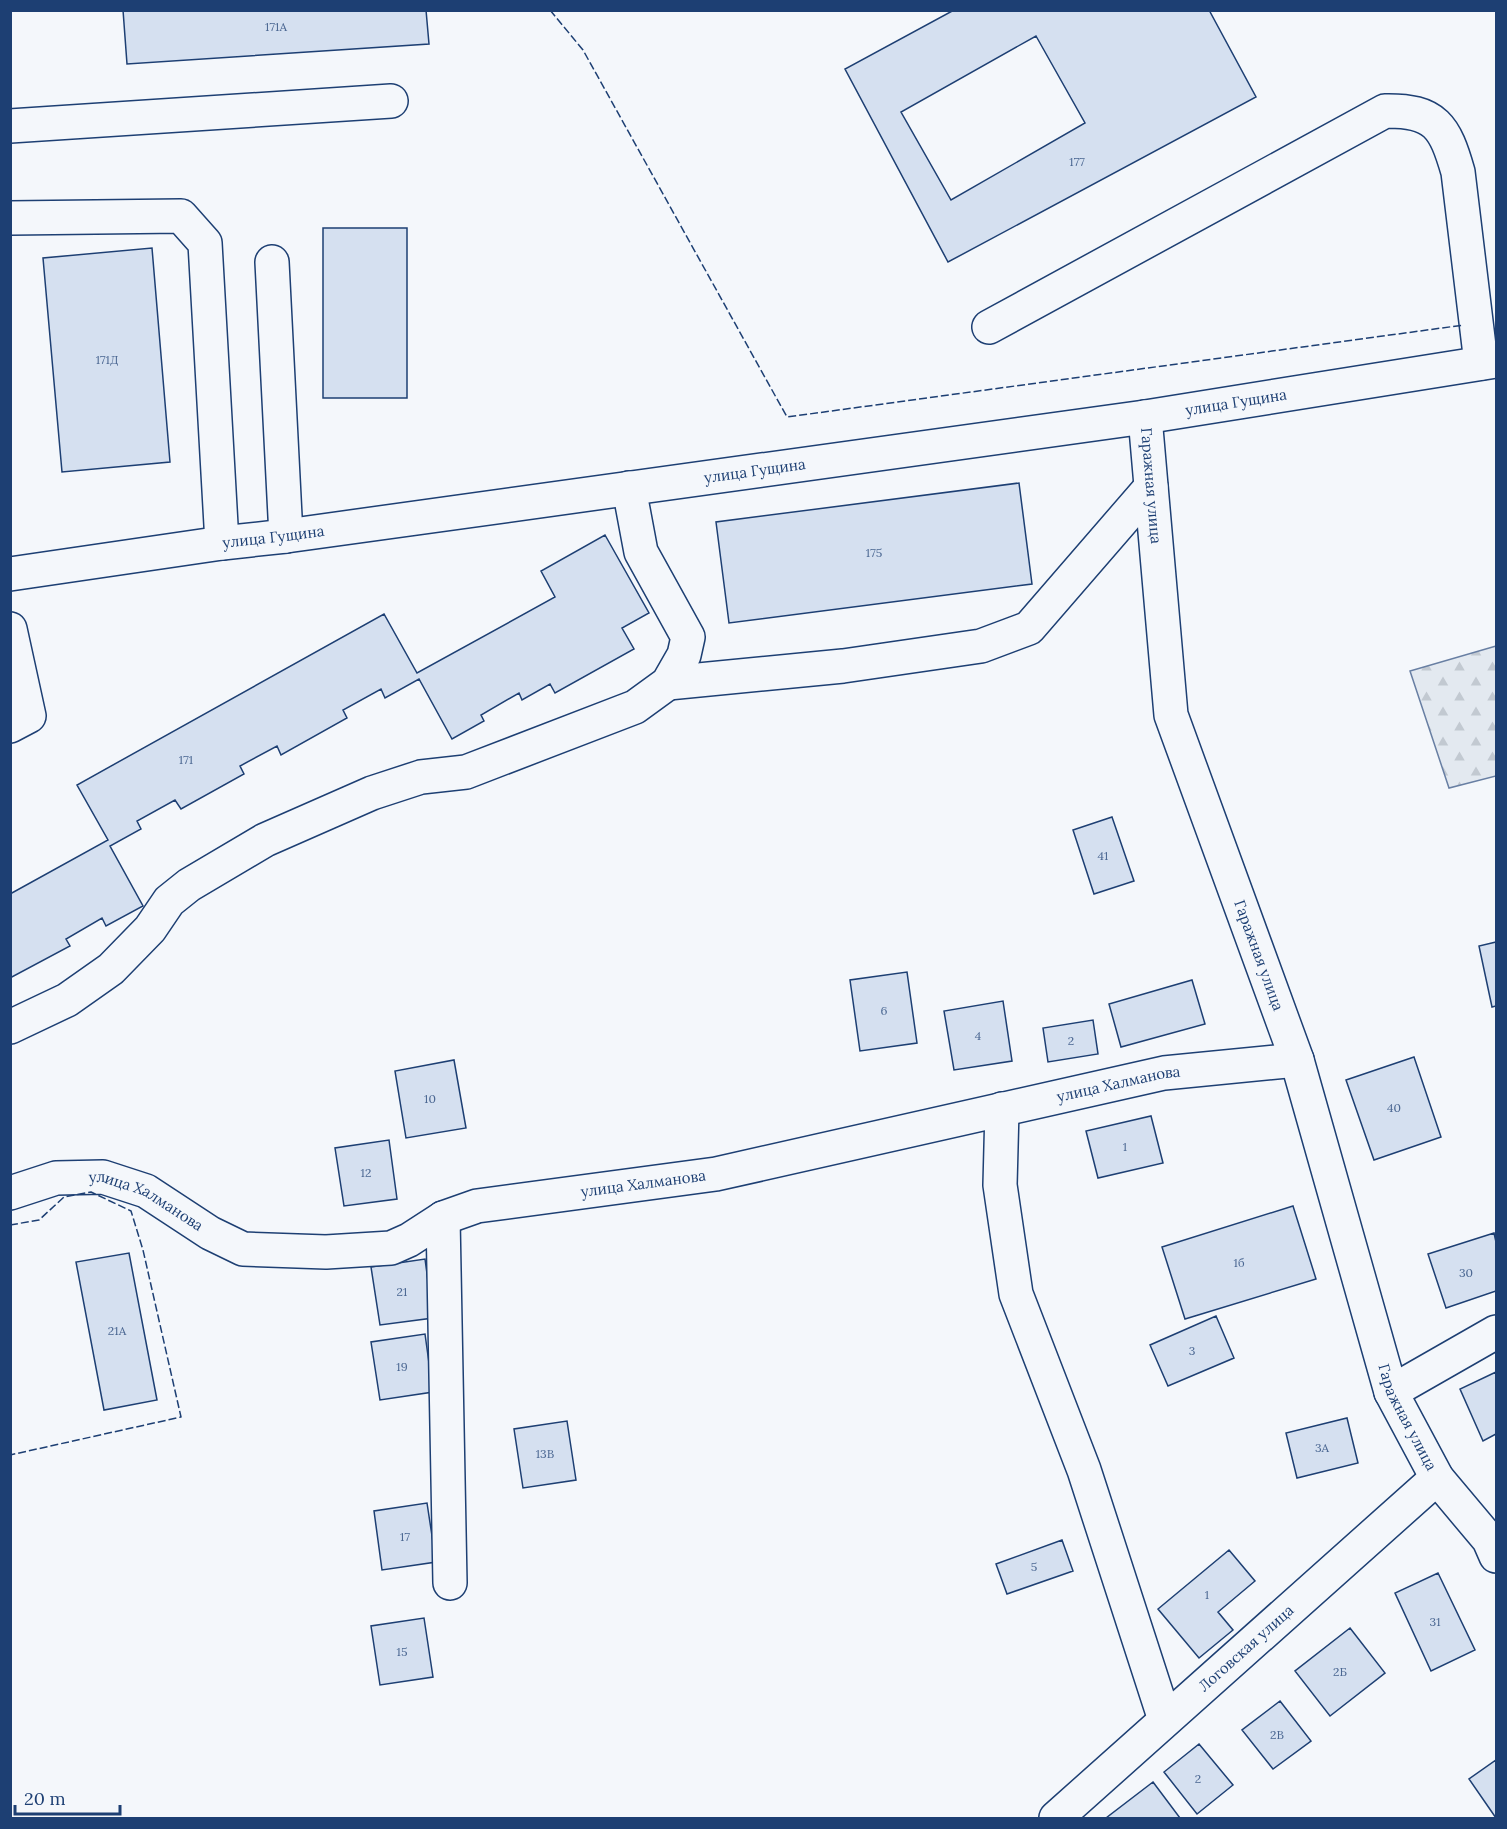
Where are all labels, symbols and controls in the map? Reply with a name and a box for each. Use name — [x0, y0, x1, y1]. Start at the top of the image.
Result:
house number: 171А — [265, 19, 287, 34]
house number: 177 — [1069, 154, 1085, 169]
house number: 171Д — [96, 352, 118, 367]
street label: улица Гущина — [1184, 385, 1288, 419]
street label: Гаражная улица — [1137, 427, 1166, 545]
street label: улица Гущина — [703, 454, 807, 487]
street label: улица Гущина — [221, 521, 326, 552]
house number: 175 — [866, 545, 882, 560]
house number: 171 — [179, 752, 193, 767]
house number: 41 — [1098, 848, 1108, 863]
street label: Гаражная улица — [1230, 897, 1288, 1013]
house number: 6 — [881, 1003, 888, 1018]
house number: 4 — [975, 1028, 982, 1043]
house number: 2 — [1068, 1033, 1074, 1048]
street label: улица Халманова — [1055, 1061, 1181, 1106]
house number: 10 — [424, 1091, 436, 1106]
house number: 40 — [1387, 1100, 1401, 1115]
house number: 1 — [1123, 1139, 1127, 1154]
house number: 12 — [361, 1165, 371, 1180]
street label: улица Халманова — [579, 1165, 707, 1201]
street label: улица Халманова — [88, 1167, 207, 1235]
house number: 1б — [1234, 1255, 1245, 1270]
house number: 30 — [1459, 1265, 1473, 1280]
house number: 21 — [397, 1284, 407, 1299]
house number: 21А — [108, 1323, 127, 1338]
house number: 3 — [1189, 1343, 1196, 1358]
house number: 19 — [396, 1359, 408, 1374]
street label: Гаражная улица — [1374, 1362, 1441, 1474]
house number: 3А — [1315, 1440, 1330, 1455]
house number: 13В — [536, 1446, 554, 1461]
house number: 17 — [400, 1529, 410, 1544]
house number: 5 — [1031, 1559, 1037, 1574]
house number: 1 — [1205, 1587, 1209, 1602]
street label: Логовская улица — [1194, 1600, 1298, 1695]
house number: 31 — [1429, 1614, 1441, 1629]
house number: 15 — [397, 1644, 407, 1659]
house number: 2Б — [1333, 1664, 1347, 1679]
house number: 2В — [1270, 1727, 1284, 1742]
house number: 2 — [1195, 1771, 1201, 1786]
scale bar — [15, 1778, 120, 1816]
text: 20 m — [24, 1787, 66, 1810]

